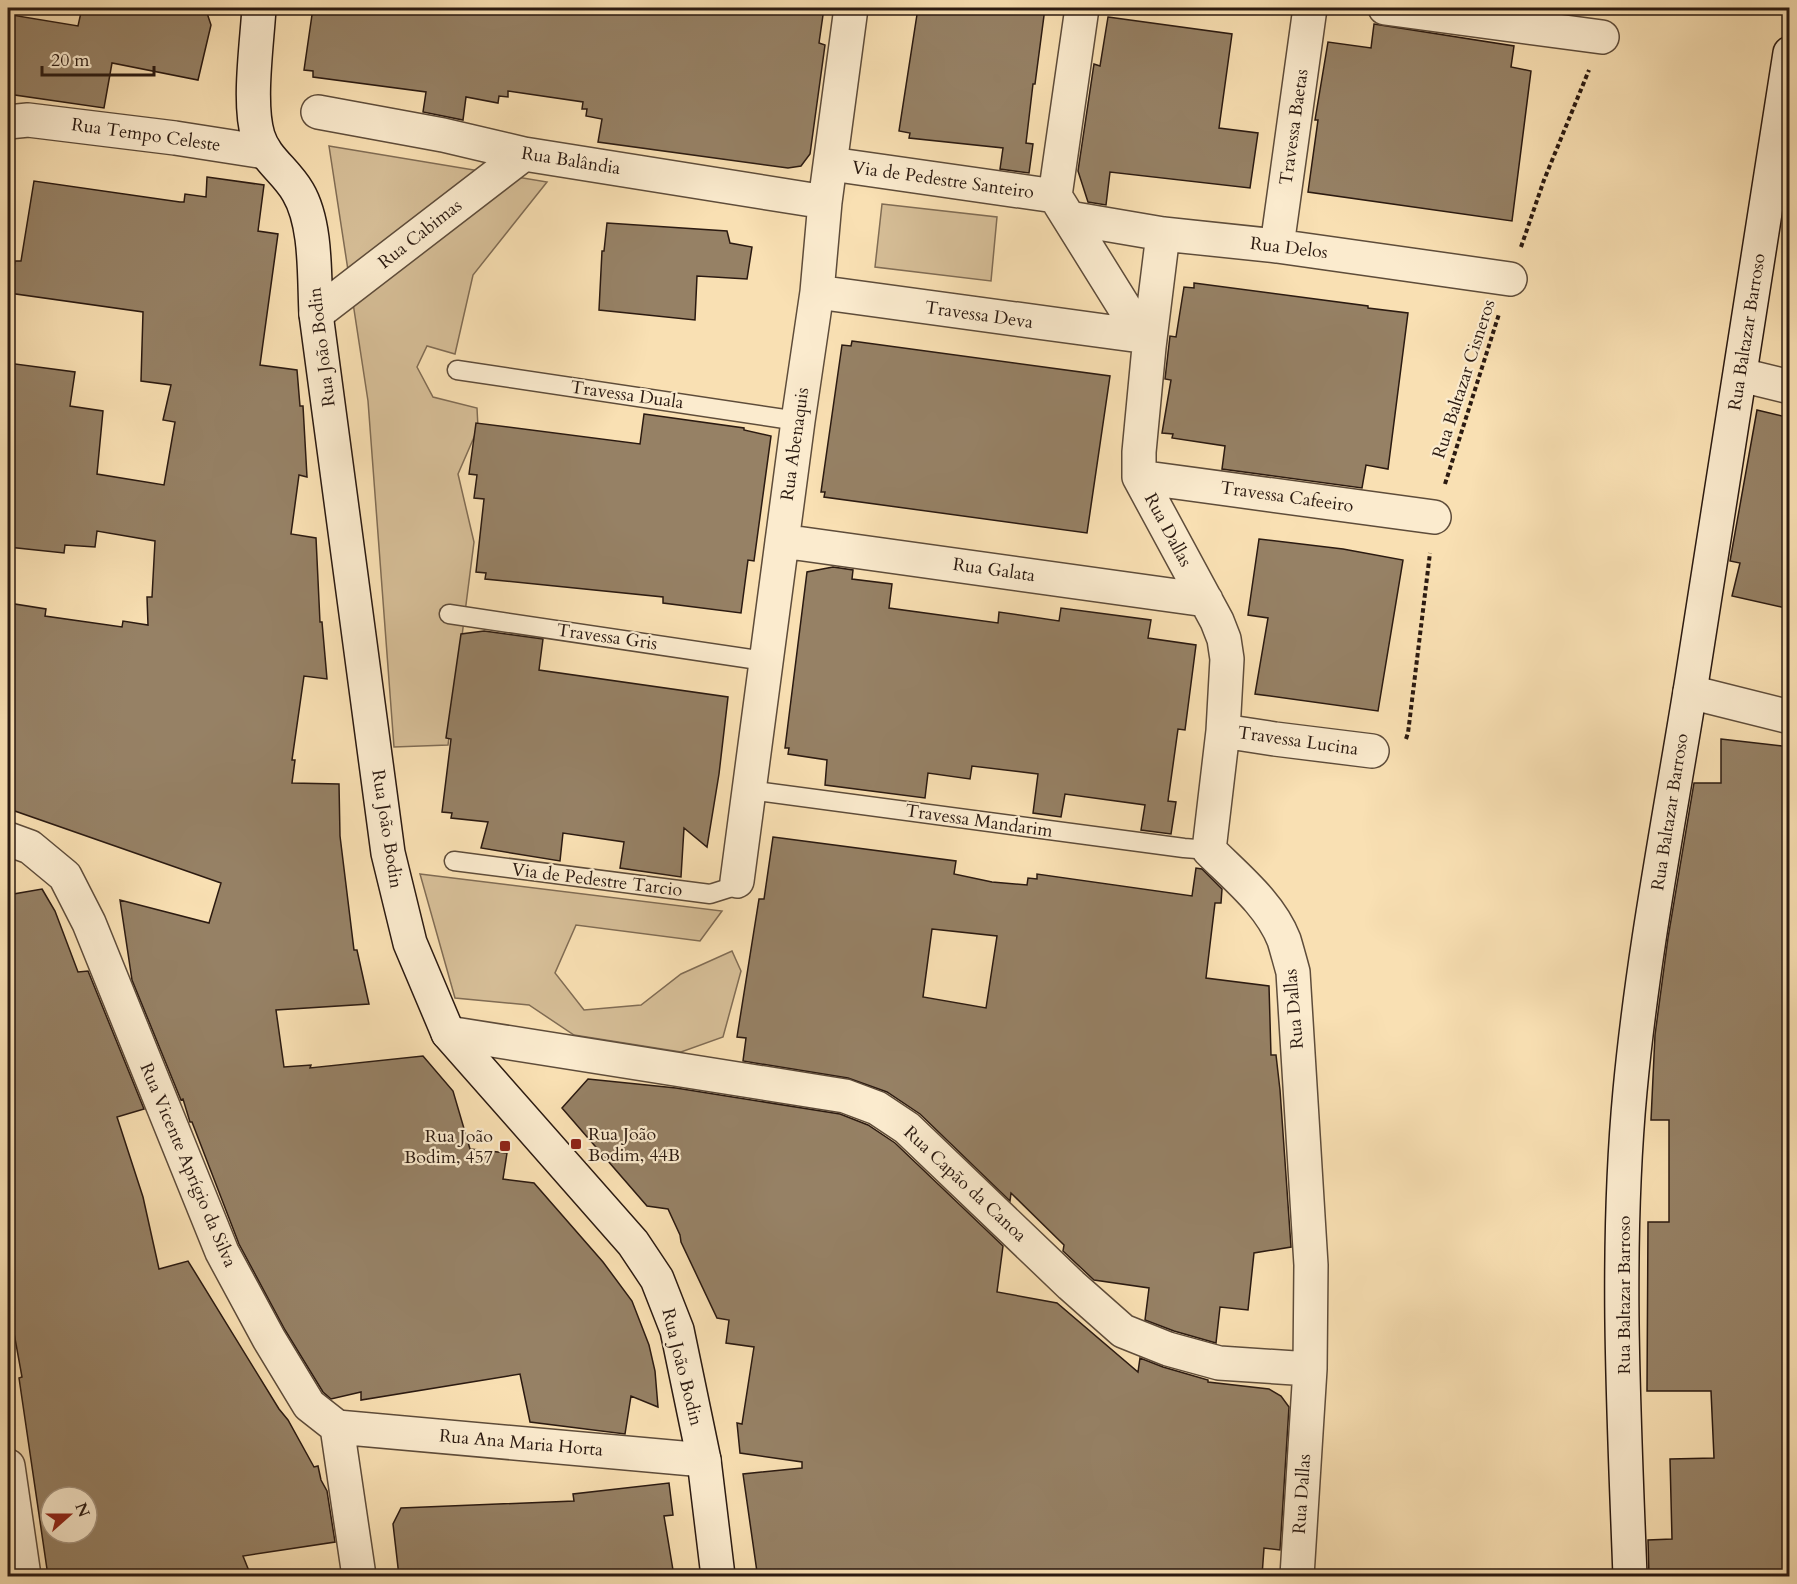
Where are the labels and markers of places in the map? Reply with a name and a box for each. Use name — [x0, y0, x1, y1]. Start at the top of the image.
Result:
place label: Rua João Bodim, 44B — [588, 1122, 680, 1168]
place label: Rua João Bodim, 457 — [404, 1124, 493, 1170]
marker: Rua João Bodim, 44B — [569, 1137, 583, 1151]
marker: Rua João Bodim, 457 — [498, 1139, 512, 1153]

